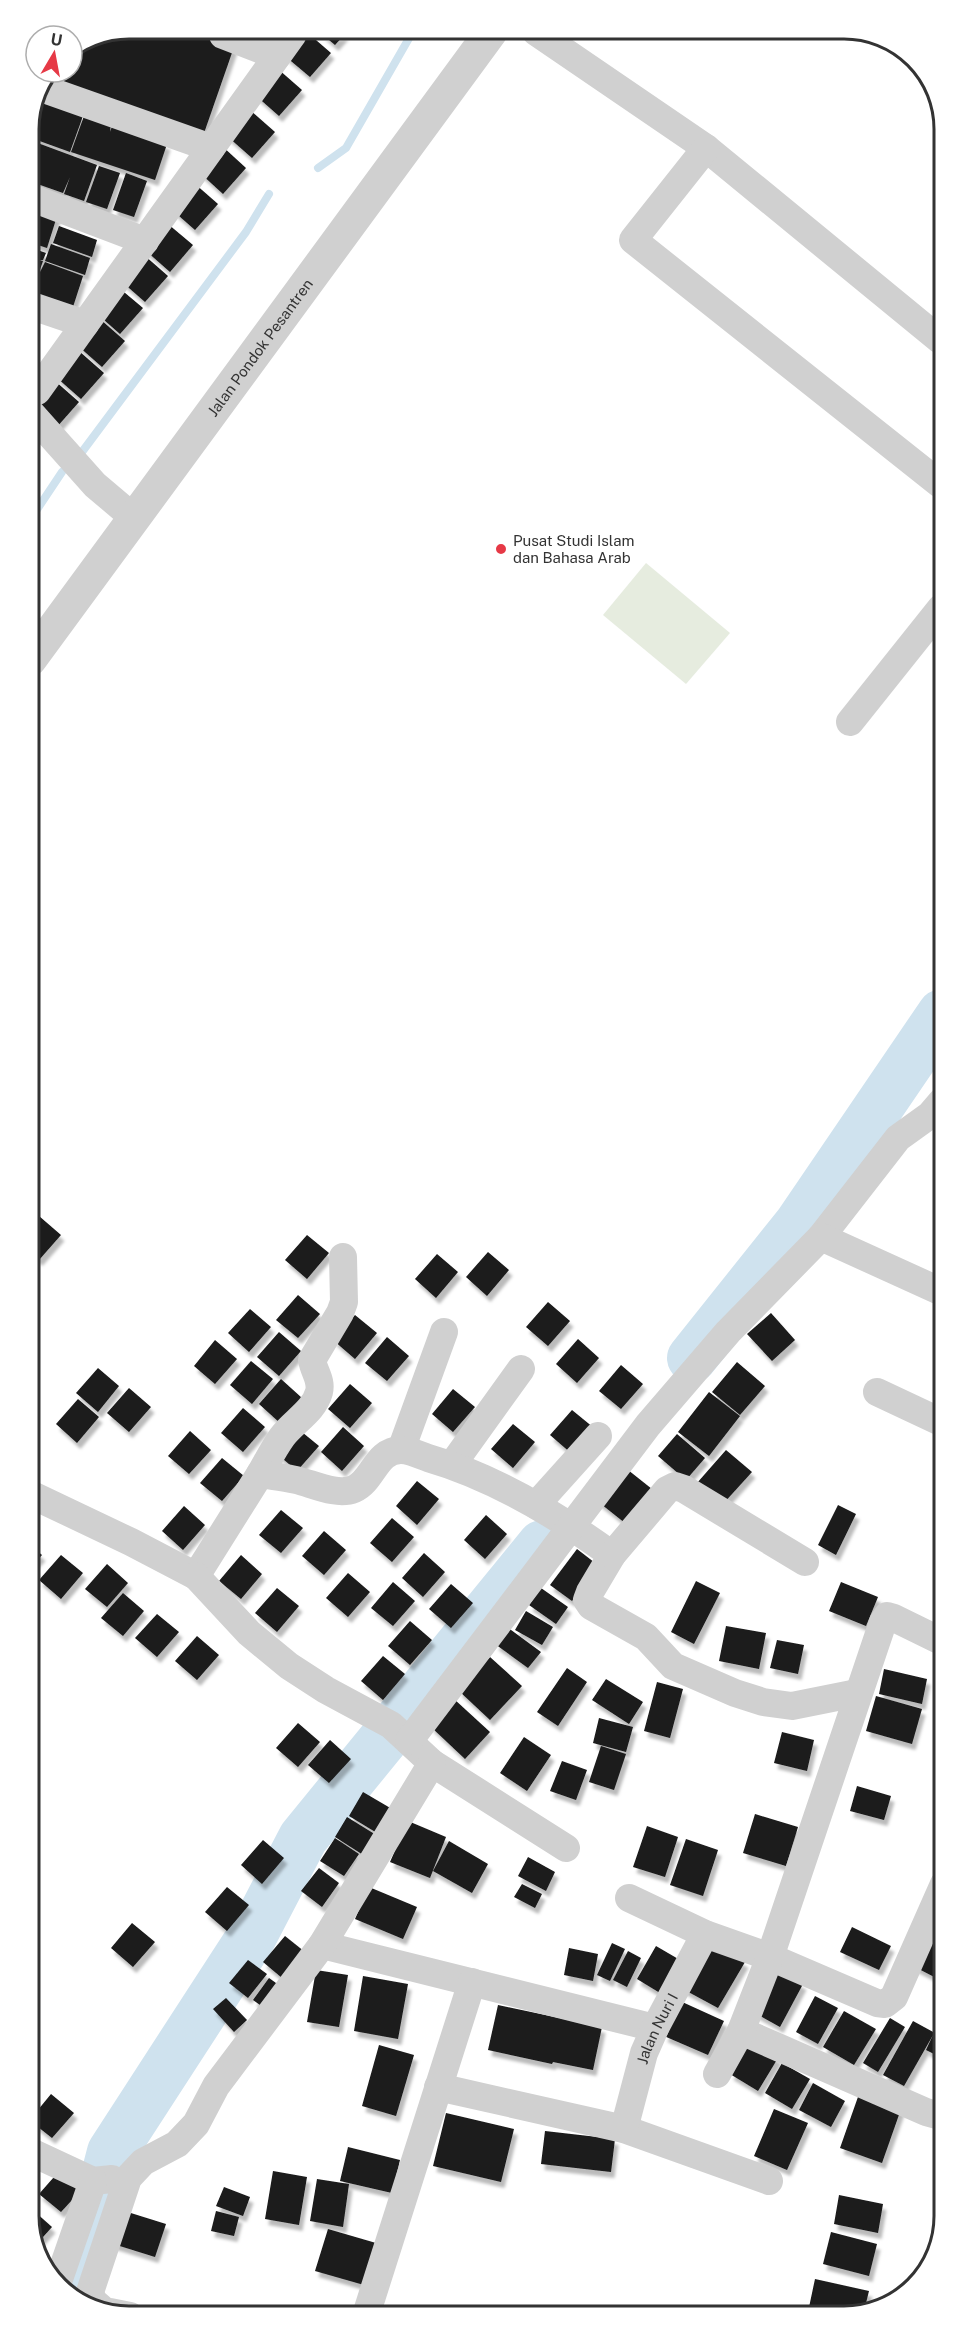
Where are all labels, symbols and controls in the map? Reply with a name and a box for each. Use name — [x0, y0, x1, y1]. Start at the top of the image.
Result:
north arrow — [24, 24, 84, 84]
text: U — [49, 29, 64, 50]
street label: Jalan Pondok Pesantren — [204, 275, 316, 419]
place label: Pusat Studi Islam dan Bahasa Arab — [513, 532, 634, 566]
marker: Pusat Studi Islam dan Bahasa Arab — [494, 542, 508, 556]
street label: Jalan Nuri I — [633, 1990, 681, 2066]

